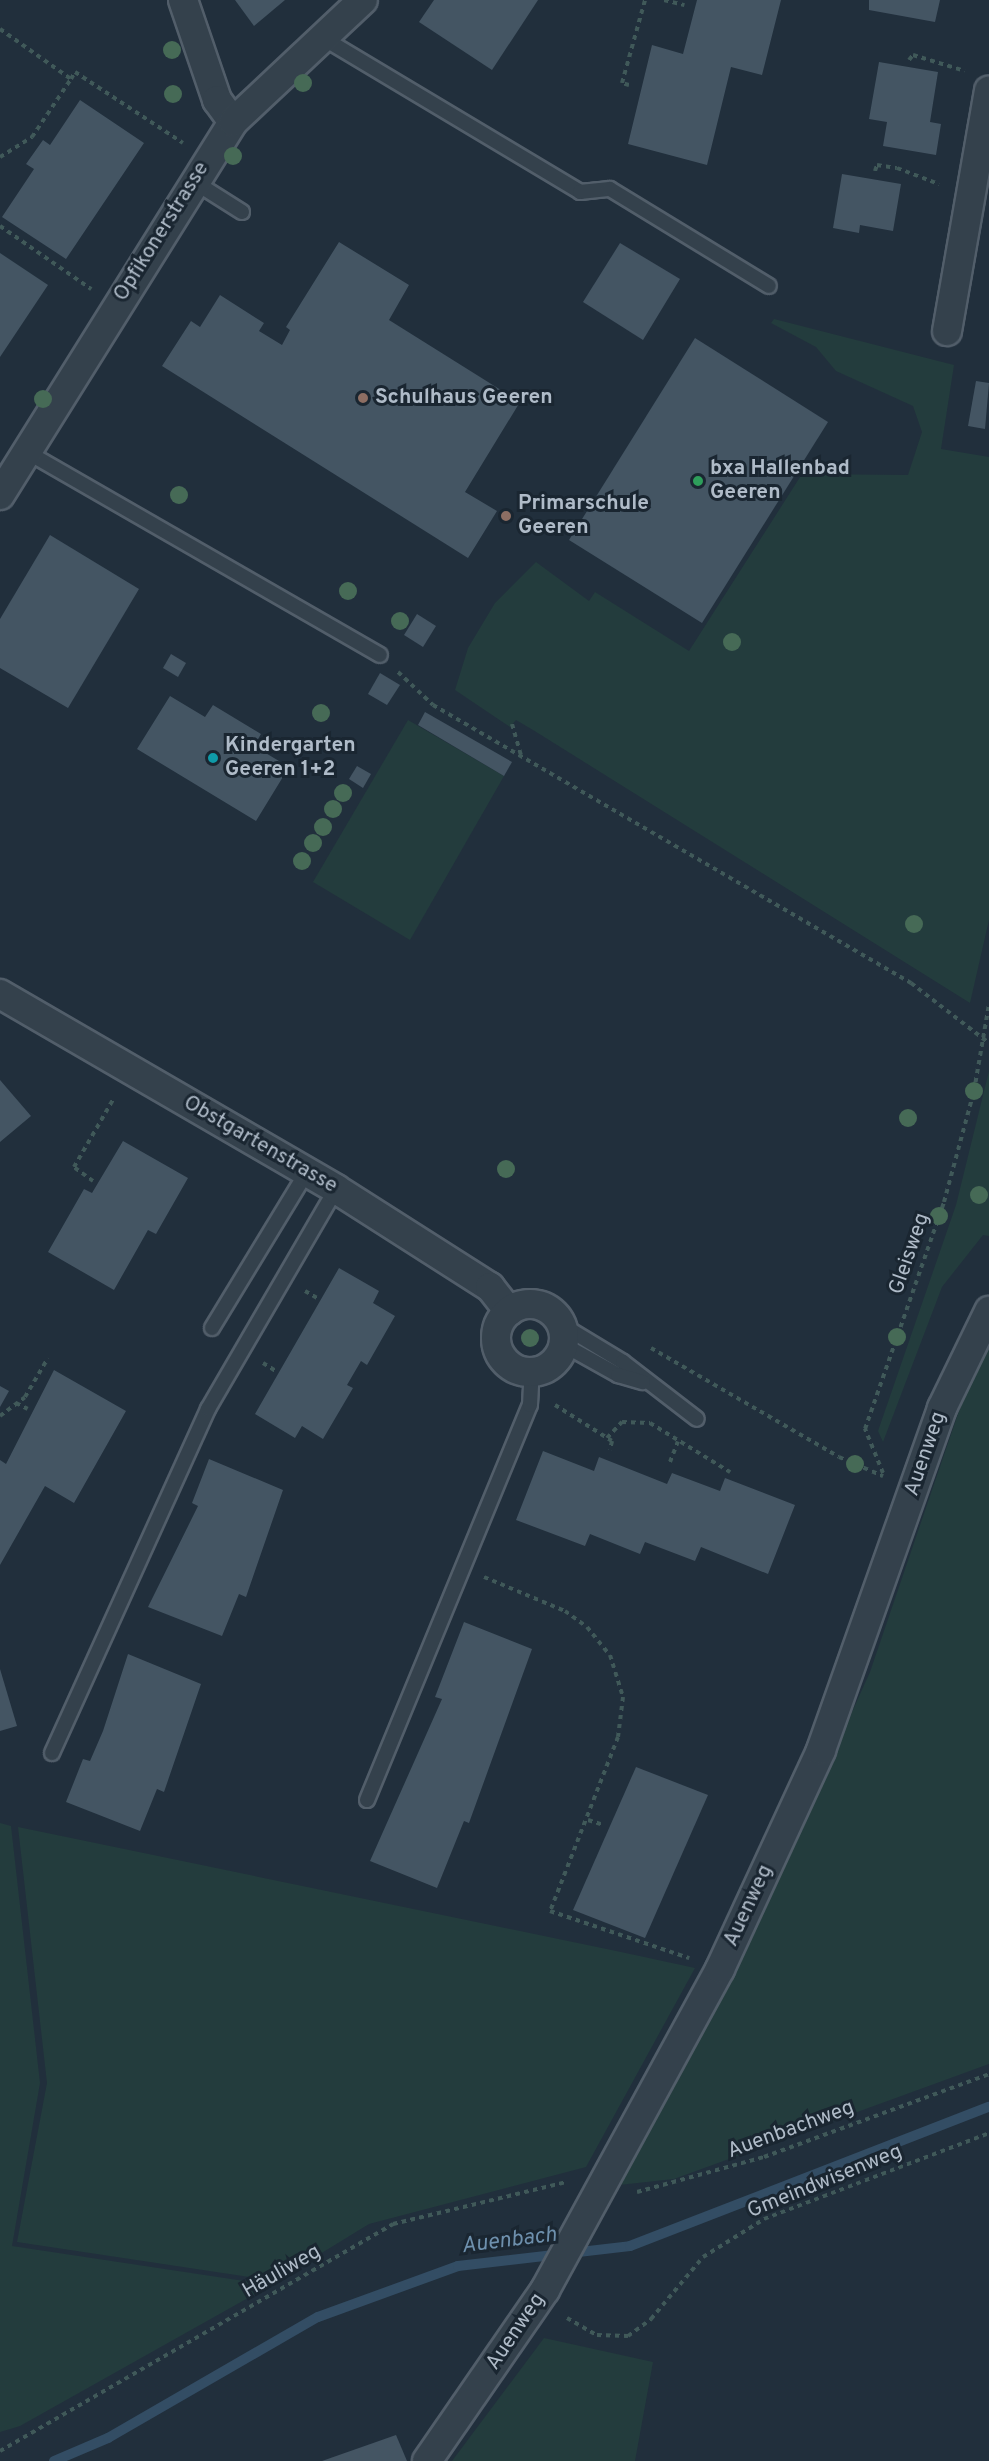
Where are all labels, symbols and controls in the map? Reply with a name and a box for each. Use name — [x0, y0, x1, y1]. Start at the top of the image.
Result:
street label: Opfikonerstrasse — [109, 158, 215, 306]
place label: Schulhaus Geeren — [375, 385, 553, 411]
marker: Schulhaus Geeren — [356, 391, 370, 405]
place label: bxa Hallenbad Geeren — [710, 456, 850, 506]
marker: bxa Hallenbad Geeren — [691, 474, 705, 488]
place label: Primarschule Geeren — [518, 491, 649, 541]
marker: Primarschule Geeren — [499, 509, 513, 523]
place label: Kindergarten Geeren 1+2 — [225, 733, 356, 783]
marker: Kindergarten Geeren 1+2 — [206, 751, 220, 765]
street label: Obstgartenstrasse — [179, 1091, 341, 1199]
street label: Gleisweg — [884, 1210, 936, 1298]
street label: Auenweg — [900, 1409, 952, 1499]
street label: Auenweg — [719, 1861, 779, 1951]
street label: Auenbachweg — [724, 2095, 858, 2165]
street label: Gmeindwisenweg — [744, 2139, 906, 2225]
water label: Auenbach — [460, 2222, 558, 2260]
street label: Häuliweg — [238, 2240, 326, 2304]
street label: Auenweg — [481, 2289, 551, 2375]

